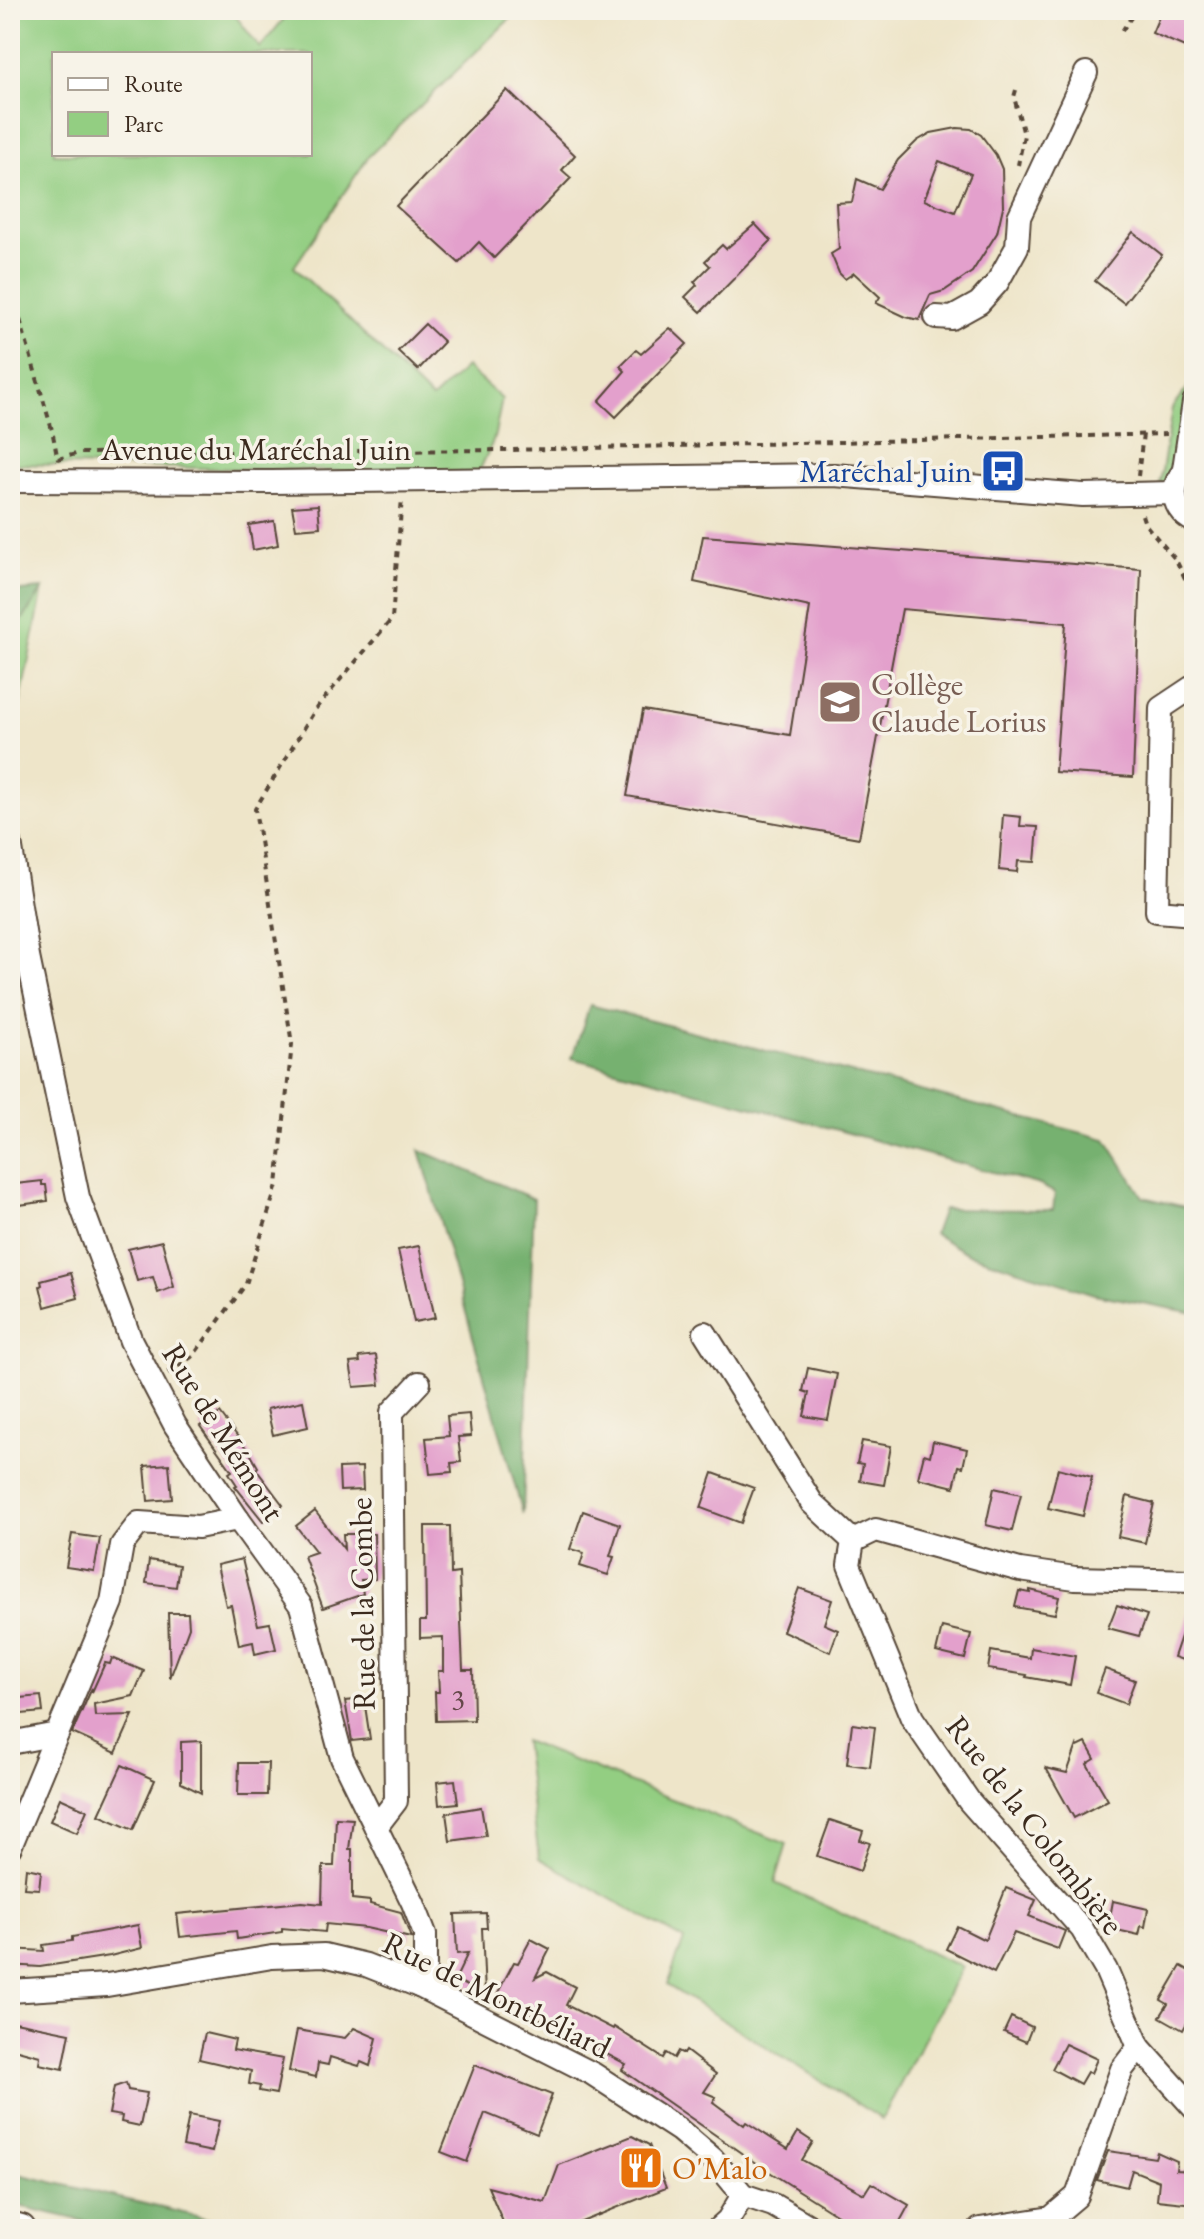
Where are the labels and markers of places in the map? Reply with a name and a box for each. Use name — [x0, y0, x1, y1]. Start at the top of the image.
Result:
bus stop icon: Maréchal Juin — [979, 447, 1027, 495]
place label: Maréchal Juin — [799, 450, 972, 492]
place label: Collège Claude Lorius — [871, 663, 1046, 742]
school or university icon: Collège Claude Lorius — [816, 678, 864, 726]
restaurant icon: O'Malo — [617, 2144, 665, 2192]
place label: O'Malo — [672, 2147, 767, 2189]

